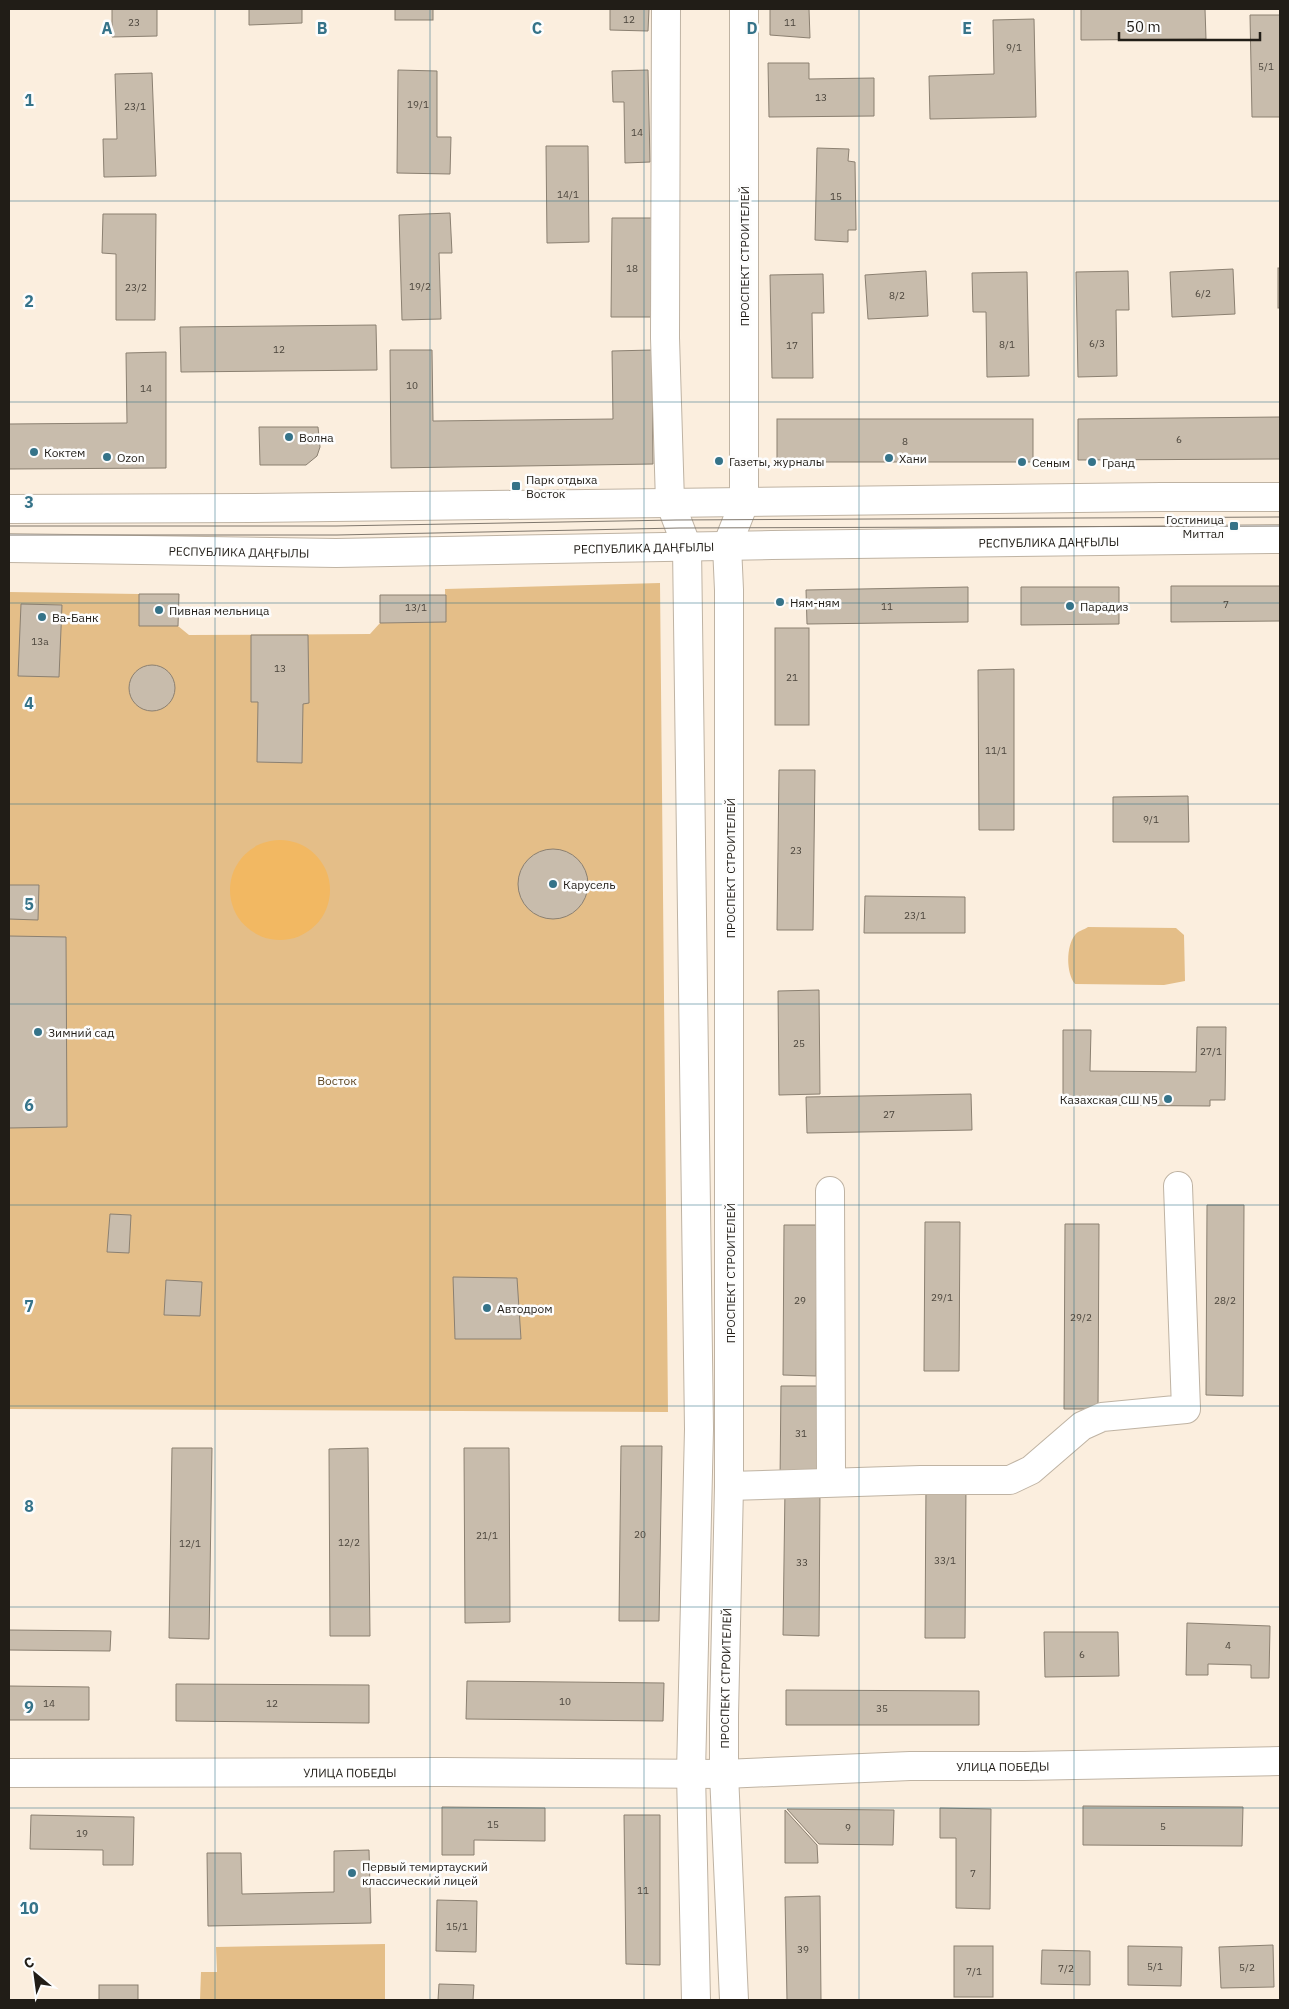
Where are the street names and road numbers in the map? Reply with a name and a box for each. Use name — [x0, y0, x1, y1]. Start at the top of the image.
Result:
street label: ПРОСПЕКТ СТРОИТЕЛЕЙ — [737, 186, 752, 326]
street label: РЕСПУБЛИКА ДАҢҒЫЛЫ — [978, 533, 1119, 550]
street label: РЕСПУБЛИКА ДАҢҒЫЛЫ — [573, 539, 714, 556]
street label: РЕСПУБЛИКА ДАҢҒЫЛЫ — [168, 543, 309, 560]
street label: ПРОСПЕКТ СТРОИТЕЛЕЙ — [723, 798, 738, 938]
street label: ПРОСПЕКТ СТРОИТЕЛЕЙ — [723, 1203, 738, 1343]
street label: ПРОСПЕКТ СТРОИТЕЛЕЙ — [716, 1608, 734, 1749]
street label: УЛИЦА ПОБЕДЫ — [956, 1758, 1050, 1774]
street label: УЛИЦА ПОБЕДЫ — [303, 1765, 397, 1780]

